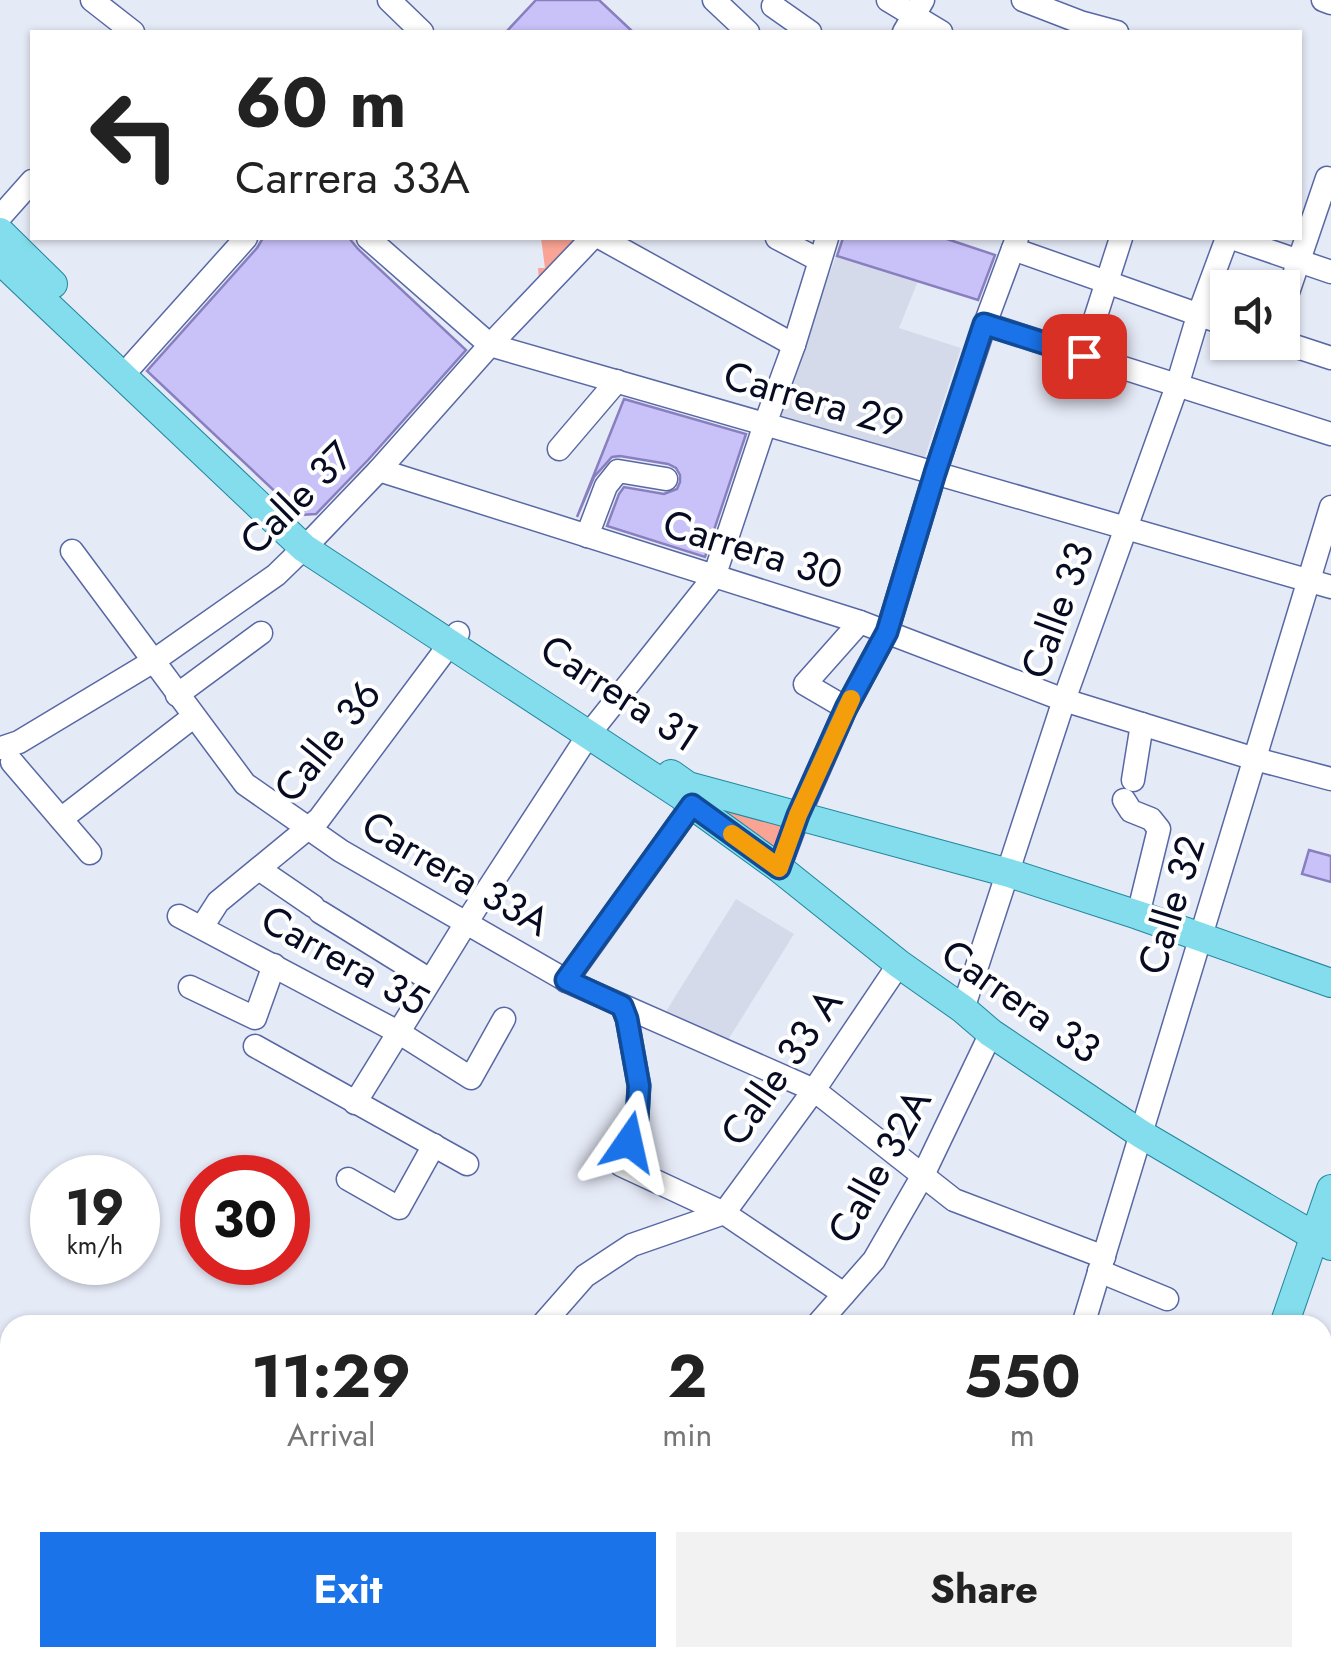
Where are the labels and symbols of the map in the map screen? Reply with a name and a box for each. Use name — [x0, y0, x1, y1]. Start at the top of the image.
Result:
pin — [1042, 314, 1127, 399]
street label: Carrera 29 — [717, 346, 911, 452]
street label: Calle 37 — [226, 428, 366, 568]
street label: Carrera 30 — [656, 494, 850, 604]
street label: Calle 33 — [1006, 534, 1108, 686]
street label: Carrera 31 — [529, 620, 711, 766]
street label: Calle 36 — [260, 667, 394, 815]
street label: Carrera 33A — [351, 796, 561, 951]
street label: Calle 32 — [1122, 829, 1220, 981]
street label: Carrera 35 — [251, 890, 439, 1030]
street label: Carrera 33 — [930, 925, 1112, 1077]
street label: Calle 33 A — [706, 976, 857, 1157]
street label: Calle 32A — [813, 1078, 946, 1254]
position arrow — [577, 1090, 681, 1194]
speed limit sign: 30 — [180, 1155, 310, 1285]

